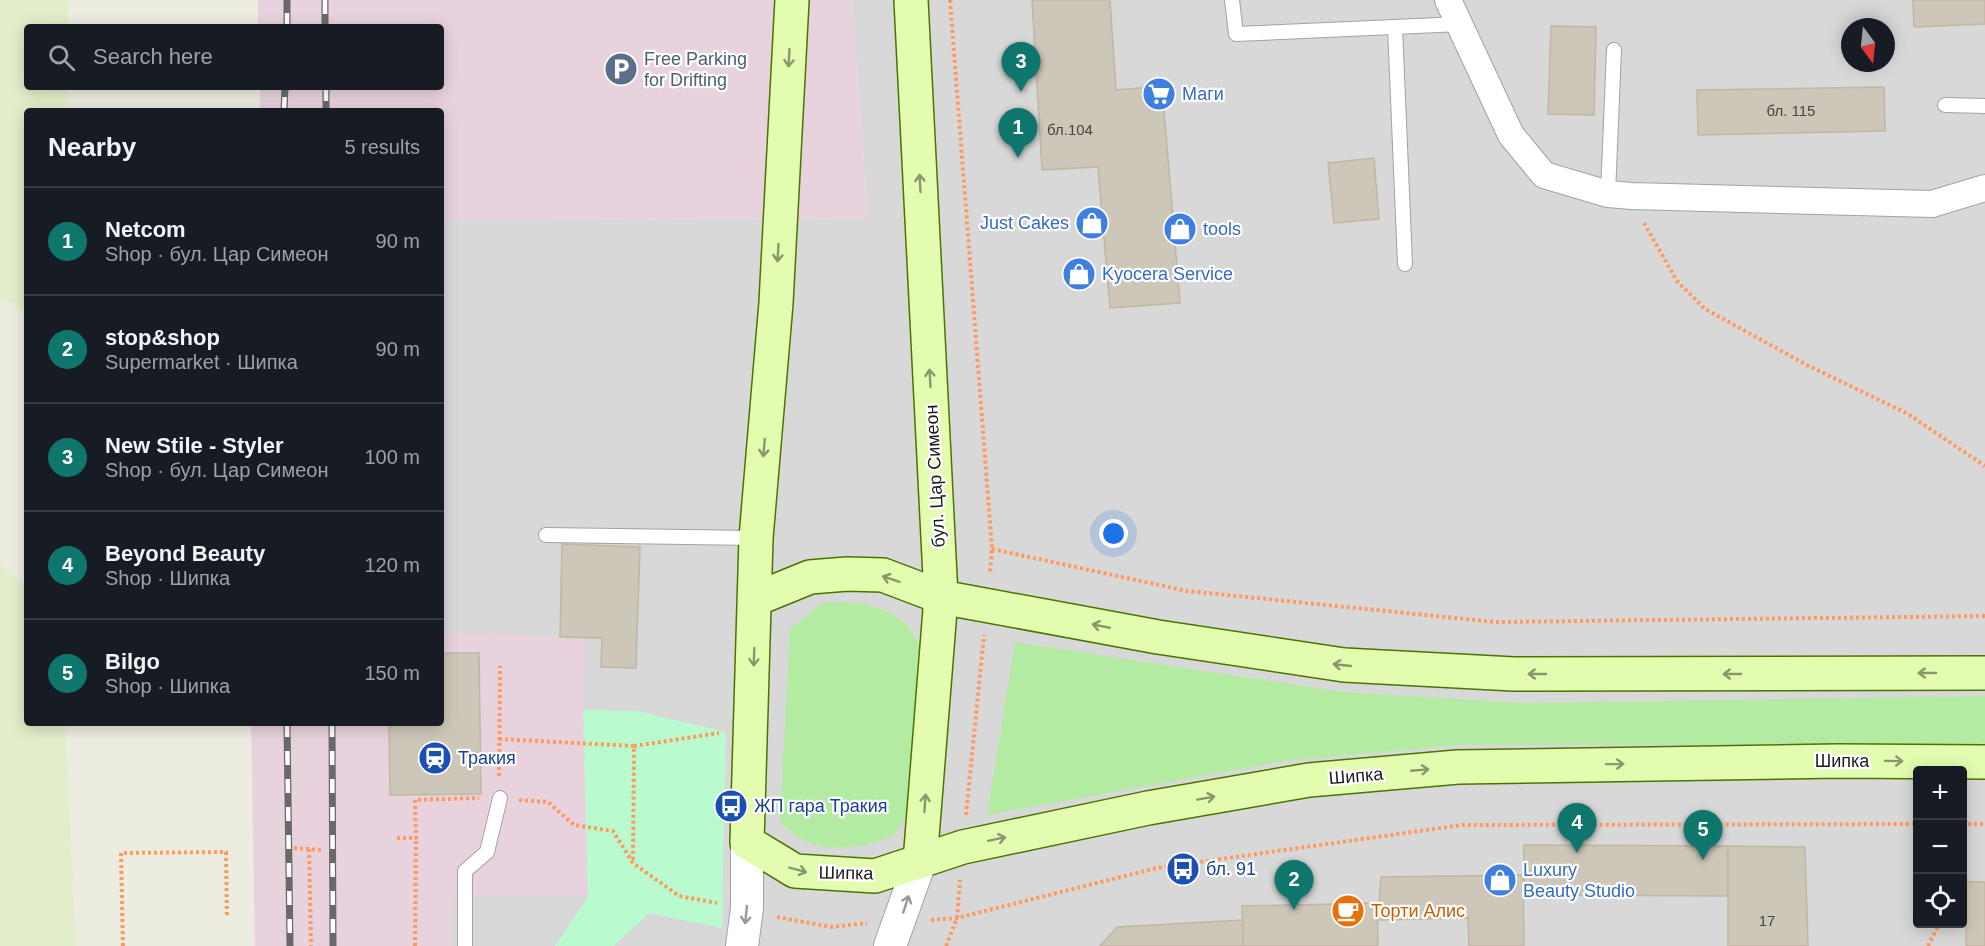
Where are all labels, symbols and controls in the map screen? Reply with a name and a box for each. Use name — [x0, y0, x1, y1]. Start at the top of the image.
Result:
north arrow — [1841, 18, 1895, 72]
search box — [24, 24, 444, 90]
icon: search — [45, 41, 78, 74]
pin: 3 — [1002, 42, 1040, 92]
text: Search here — [93, 44, 213, 69]
one-way arrow — [783, 48, 794, 68]
place label: Free Parking for Drifting — [644, 49, 747, 90]
parking icon: Free Parking for Drifting — [603, 51, 639, 87]
supermarket icon: Маги — [1141, 76, 1177, 112]
place label: Маги — [1182, 84, 1224, 104]
house number: бл. 115 — [1767, 102, 1815, 119]
pin: 1 — [998, 108, 1038, 158]
house number: бл.104 — [1047, 121, 1093, 138]
text: Nearby — [48, 132, 136, 162]
text: 5 results — [344, 136, 420, 158]
one-way arrow — [914, 174, 925, 194]
shop icon: Just Cakes — [1074, 205, 1110, 241]
shop icon: tools — [1162, 211, 1198, 247]
place label: Just Cakes — [980, 213, 1069, 233]
text: Netcom — [105, 217, 186, 242]
place label: tools — [1203, 219, 1241, 239]
text: 1 — [62, 230, 73, 252]
text: 90 m — [376, 230, 420, 252]
text: Shop · бул. Цар Симеон — [105, 243, 329, 265]
one-way arrow — [773, 243, 784, 263]
shop icon: Kyocera Service — [1061, 256, 1097, 292]
place label: Kyocera Service — [1102, 264, 1233, 284]
text: stop&shop — [105, 325, 220, 350]
text: 2 — [62, 338, 73, 360]
text: 90 m — [376, 338, 420, 360]
text: Supermarket · Шипка — [105, 351, 298, 373]
one-way arrow — [924, 369, 935, 389]
street label: бул. Цар Симеон — [921, 404, 949, 548]
text: New Stile - Styler — [105, 433, 284, 458]
one-way arrow — [758, 437, 769, 457]
text: 3 — [62, 446, 73, 468]
text: 100 m — [364, 446, 420, 468]
text: Shop · бул. Цар Симеон — [105, 459, 329, 481]
your location — [1099, 519, 1128, 548]
text: Beyond Beauty — [105, 541, 265, 566]
text: 4 — [62, 554, 73, 576]
text: 120 m — [364, 554, 420, 576]
text: Shop · Шипка — [105, 567, 230, 589]
one-way arrow — [882, 572, 901, 583]
one-way arrow — [1091, 620, 1111, 631]
one-way arrow — [748, 647, 760, 667]
text: Bilgo — [105, 649, 160, 674]
one-way arrow — [1332, 659, 1352, 670]
text: 5 — [62, 662, 73, 684]
text: 150 m — [364, 662, 420, 684]
one-way arrow — [1917, 667, 1937, 679]
one-way arrow — [1527, 668, 1547, 680]
one-way arrow — [1722, 668, 1742, 680]
text: Shop · Шипка — [105, 675, 230, 697]
station icon: Тракия — [417, 740, 453, 776]
place label: Тракия — [458, 748, 516, 768]
street label: Шипка — [1815, 751, 1870, 771]
one-way arrow — [1883, 755, 1903, 767]
one-way arrow — [1604, 758, 1624, 770]
street label: Шипка — [1328, 764, 1385, 788]
one-way arrow — [1409, 764, 1429, 775]
map controls — [1913, 766, 1967, 928]
button: + — [1913, 766, 1967, 820]
bus stop icon: ЖП гара Тракия — [713, 788, 749, 824]
one-way arrow — [1195, 792, 1215, 803]
one-way arrow — [920, 794, 931, 814]
place label: ЖП гара Тракия — [754, 796, 887, 816]
pin: 4 — [1558, 804, 1596, 853]
pin: 5 — [1684, 810, 1722, 860]
button: − — [1913, 820, 1967, 874]
one-way arrow — [987, 833, 1006, 845]
bus stop icon: бл. 91 — [1165, 851, 1201, 887]
place label: бл. 91 — [1206, 859, 1256, 879]
pin: 2 — [1274, 860, 1314, 910]
place label: Luxury Beauty Studio — [1523, 860, 1635, 901]
shop icon: Luxury Beauty Studio — [1482, 862, 1518, 898]
street label: Шипка — [819, 863, 874, 883]
one-way arrow — [788, 865, 807, 876]
button: locate — [1913, 874, 1967, 928]
cafe icon: Торти Алис — [1330, 893, 1366, 929]
one-way arrow — [902, 895, 913, 914]
place label: Торти Алис — [1371, 901, 1465, 921]
one-way arrow — [740, 905, 751, 924]
house number: 17 — [1759, 912, 1775, 929]

